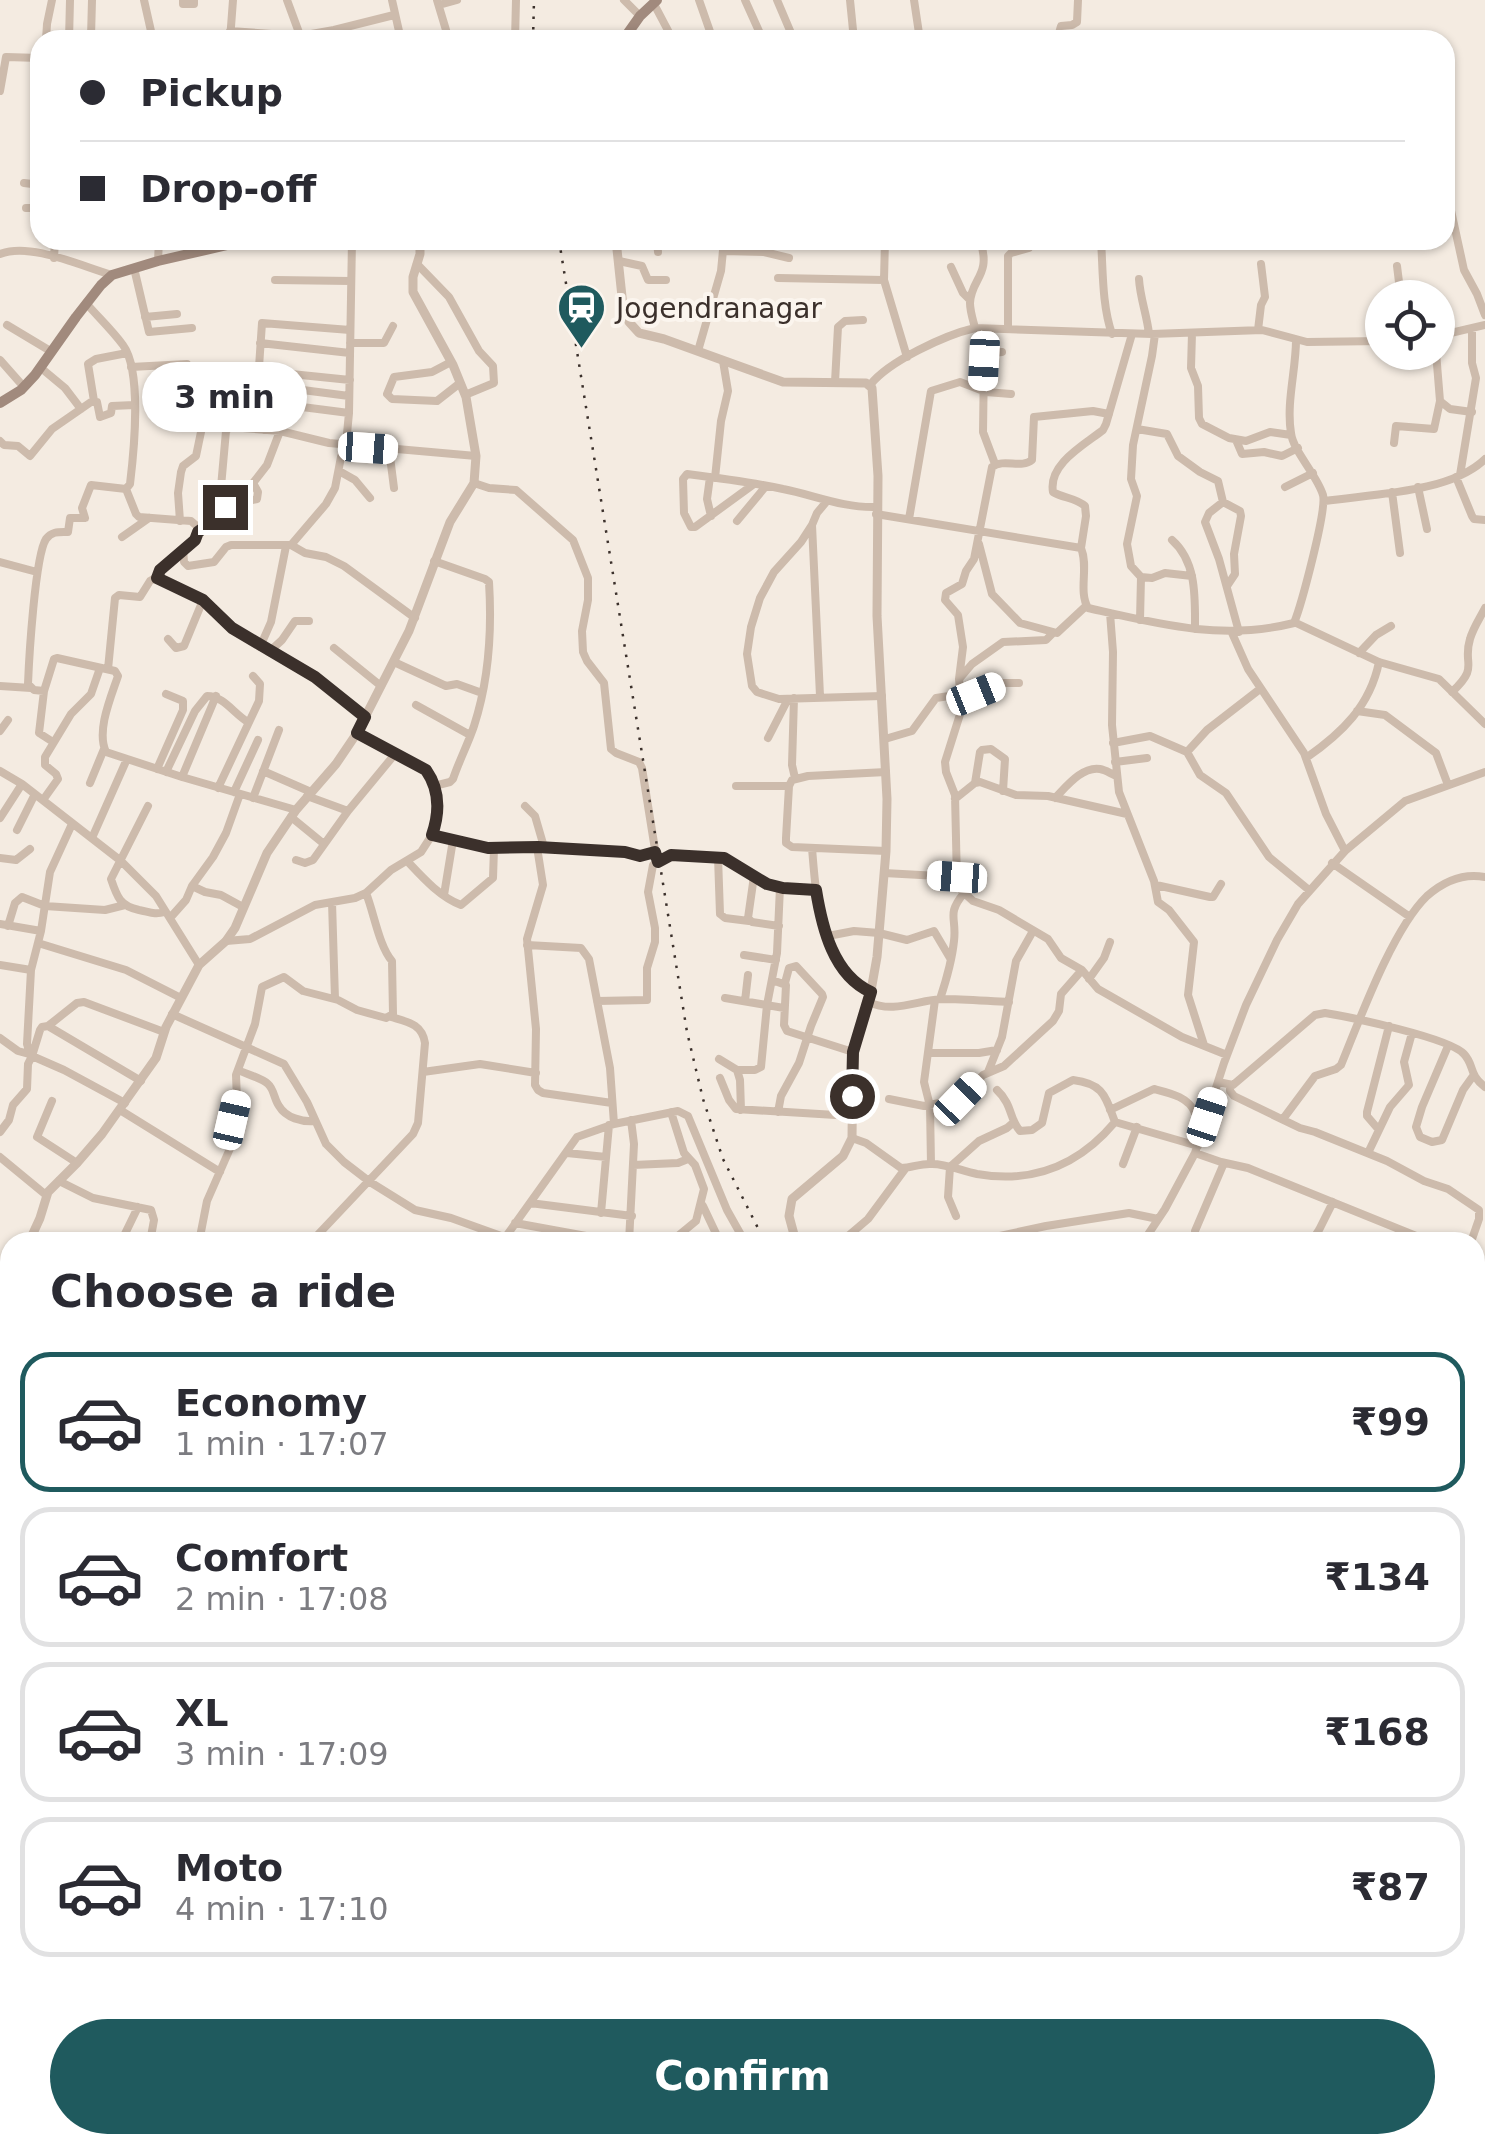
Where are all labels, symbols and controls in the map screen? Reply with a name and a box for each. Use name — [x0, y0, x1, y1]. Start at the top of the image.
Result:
text: Pickup — [140, 71, 283, 115]
text: Drop-off — [140, 167, 316, 211]
map controls — [1365, 280, 1455, 370]
button: locate — [1365, 280, 1455, 370]
station icon: Jogendranagar — [555, 282, 607, 350]
place label: Jogendranagar — [614, 292, 822, 325]
car — [967, 330, 1001, 392]
callout: 3 min — [142, 362, 308, 432]
text: 3 min — [174, 378, 275, 416]
car — [337, 431, 399, 465]
route end — [203, 485, 248, 530]
car — [943, 669, 1009, 719]
car — [926, 860, 988, 894]
car — [928, 1067, 992, 1131]
route start — [830, 1074, 875, 1119]
car — [1183, 1084, 1231, 1150]
car — [211, 1087, 253, 1153]
text: Choose a ride — [50, 1265, 396, 1318]
icon: car — [55, 1377, 145, 1467]
text: Economy — [175, 1381, 367, 1425]
text: ₹99 — [1351, 1400, 1430, 1444]
text: 1 min · 17:07 — [175, 1425, 389, 1463]
icon: car — [55, 1532, 145, 1622]
text: Comfort — [175, 1536, 348, 1580]
text: ₹134 — [1324, 1555, 1430, 1599]
text: 2 min · 17:08 — [175, 1580, 389, 1618]
icon: car — [55, 1687, 145, 1777]
text: XL — [175, 1691, 229, 1735]
text: ₹168 — [1324, 1710, 1430, 1754]
text: 3 min · 17:09 — [175, 1735, 389, 1773]
icon: car — [55, 1842, 145, 1932]
text: Moto — [175, 1846, 283, 1890]
text: ₹87 — [1351, 1865, 1430, 1909]
text: 4 min · 17:10 — [175, 1890, 389, 1928]
button: Confirm — [50, 2019, 1435, 2134]

